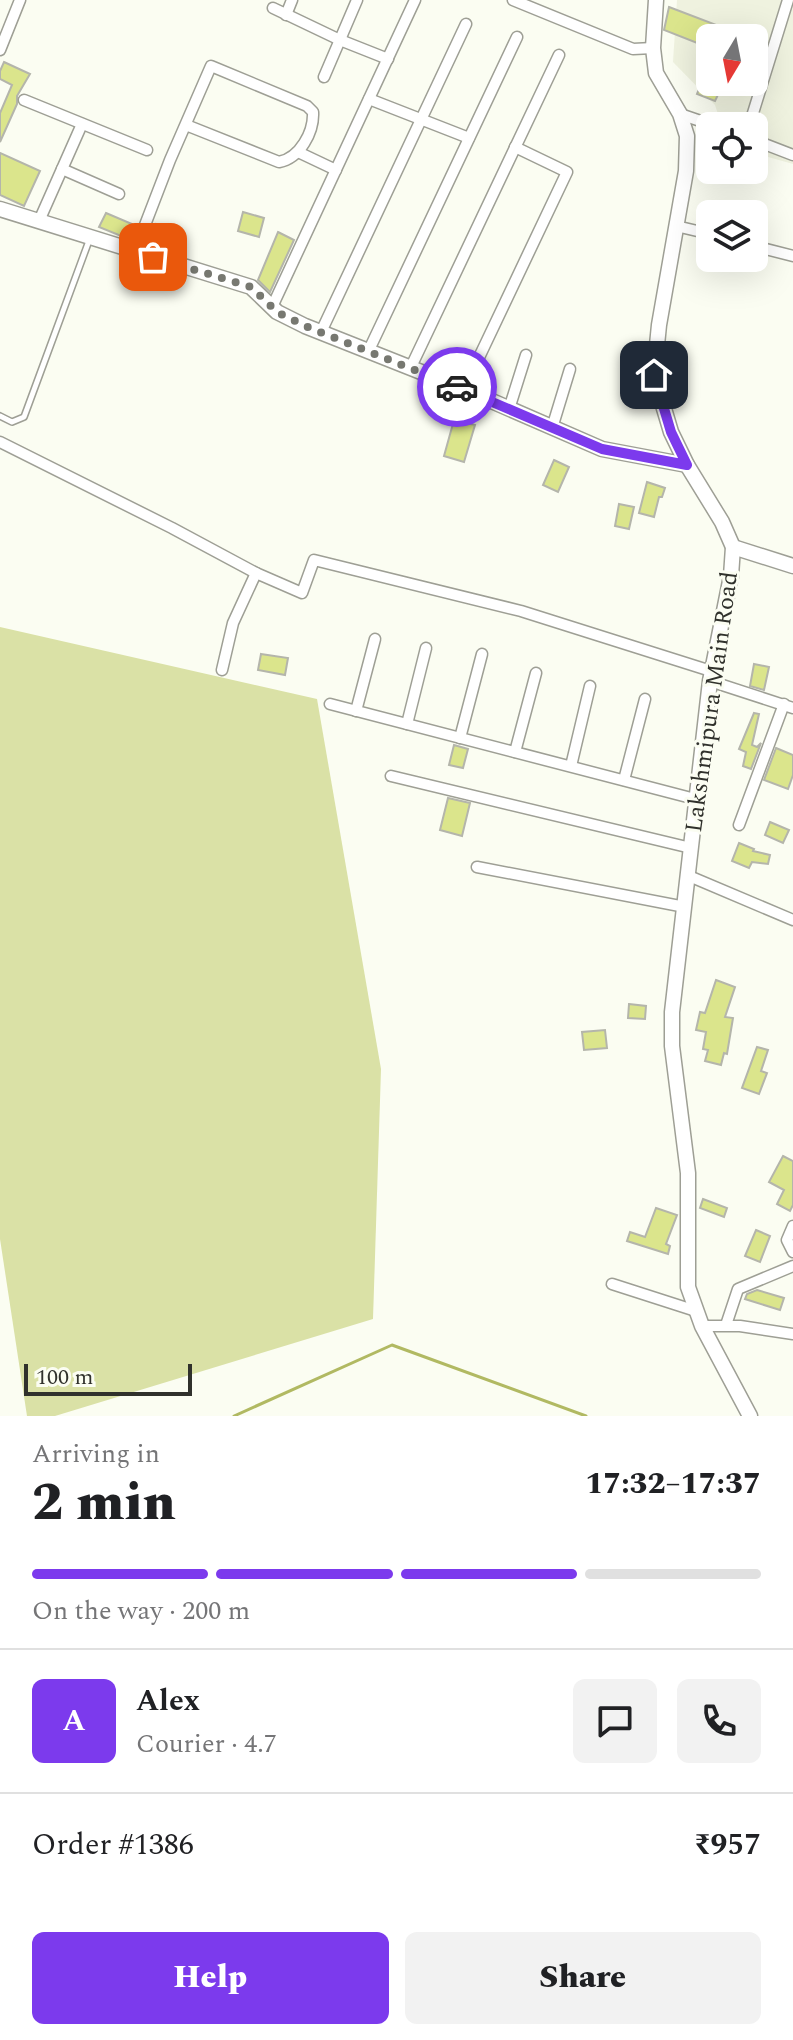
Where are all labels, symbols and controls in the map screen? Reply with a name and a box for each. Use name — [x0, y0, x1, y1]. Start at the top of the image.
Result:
north arrow — [696, 24, 768, 96]
map controls — [696, 24, 768, 272]
button: locate — [696, 112, 768, 184]
button: layers — [696, 200, 768, 272]
pin — [119, 223, 187, 291]
icon: bag — [131, 235, 175, 279]
pin — [620, 341, 688, 409]
courier — [417, 347, 497, 427]
icon: home — [632, 353, 676, 397]
icon: car — [435, 365, 479, 409]
street label: Lakshmipura Main Road — [676, 569, 748, 835]
scale bar — [24, 1360, 192, 1396]
text: 100 m — [36, 1361, 93, 1394]
text: Arriving in — [32, 1434, 160, 1474]
text: 17:32–17:37 — [585, 1461, 761, 1507]
text: 2 min — [32, 1464, 176, 1543]
text: On the way · 200 m — [32, 1591, 250, 1631]
text: Alex — [136, 1678, 200, 1724]
button: chat — [573, 1679, 657, 1763]
button: phone — [677, 1679, 761, 1763]
text: A — [62, 1698, 86, 1744]
text: Courier · 4.7 — [136, 1724, 277, 1764]
text: Order #1386 — [32, 1822, 194, 1868]
text: ₹957 — [694, 1822, 761, 1868]
button: Help — [32, 1932, 389, 2024]
button: Share — [405, 1932, 761, 2024]

